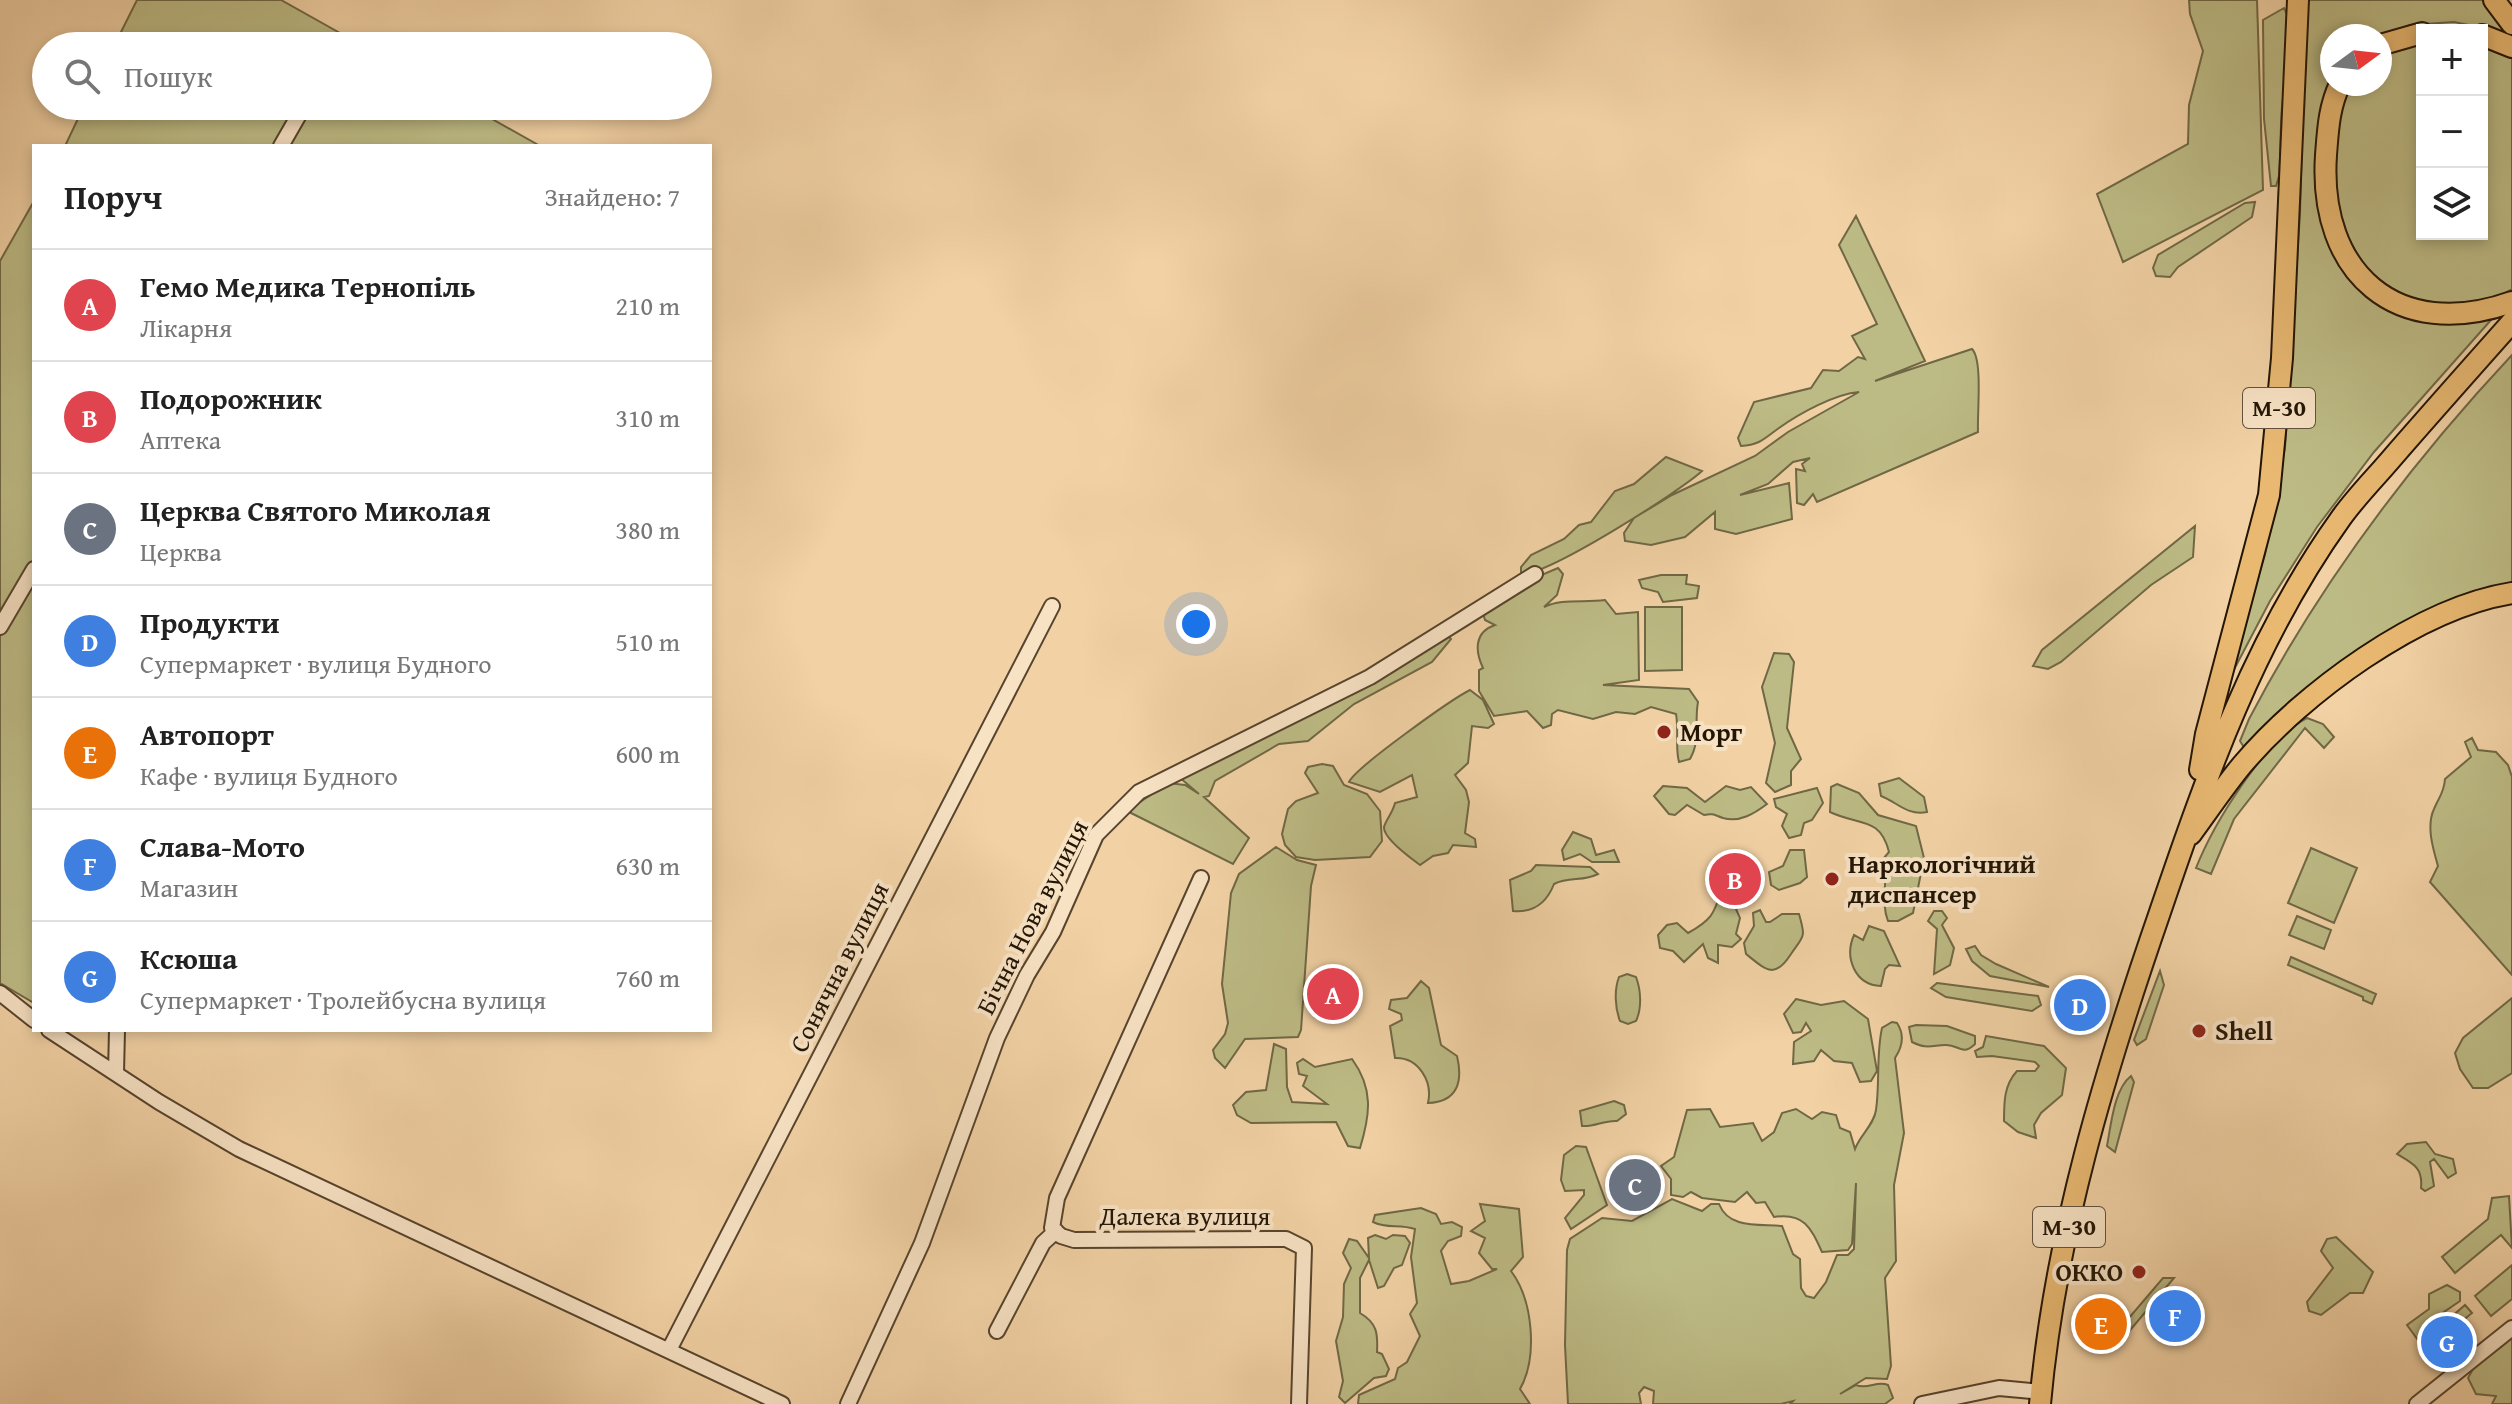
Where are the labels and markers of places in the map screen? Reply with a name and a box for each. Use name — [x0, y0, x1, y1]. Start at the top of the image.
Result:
place label: Морг — [1680, 712, 1742, 751]
marker: Морг — [1655, 723, 1673, 741]
place label: Наркологічний диспансер — [1848, 844, 2036, 913]
pin: B — [1709, 849, 1761, 909]
marker: Наркологічний диспансер — [1823, 870, 1841, 888]
pin: A — [1307, 964, 1359, 1024]
pin: D — [2054, 975, 2106, 1035]
place label: Shell — [2215, 1011, 2273, 1050]
marker: Shell — [2190, 1022, 2208, 1040]
pin: C — [1609, 1155, 1661, 1215]
place label: ОККО — [2055, 1252, 2123, 1291]
marker: ОККО — [2130, 1263, 2148, 1281]
pin: F — [2149, 1286, 2201, 1346]
pin: E — [2075, 1294, 2127, 1354]
pin: G — [2421, 1312, 2473, 1372]

